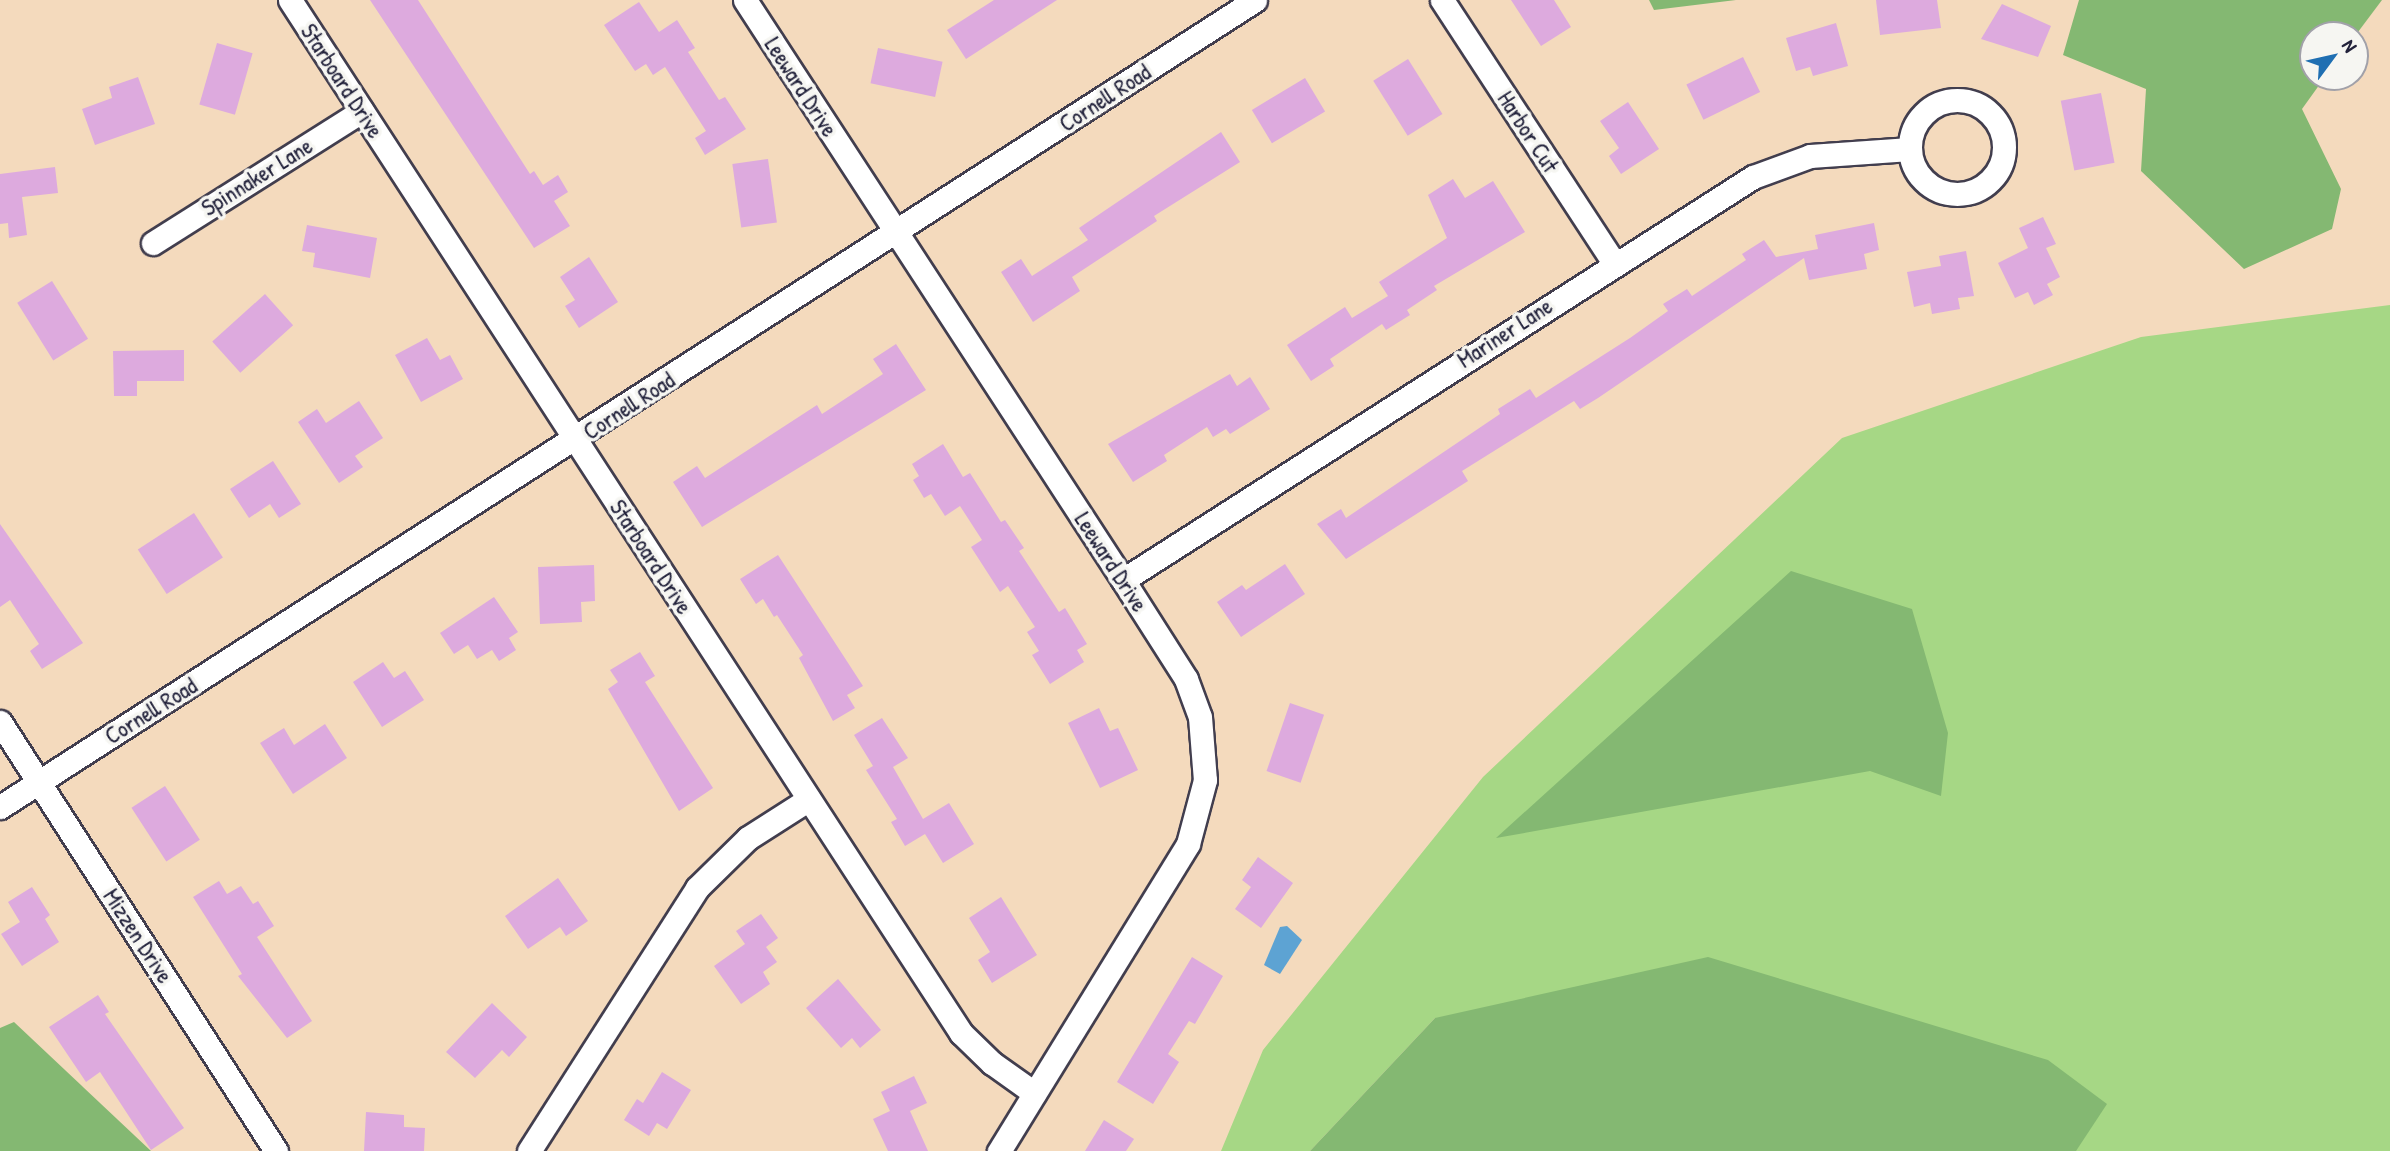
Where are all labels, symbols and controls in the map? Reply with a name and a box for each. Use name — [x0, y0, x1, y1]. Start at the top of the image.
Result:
street label: Starboard Drive — [295, 19, 389, 143]
north arrow — [2299, 21, 2369, 91]
street label: Leeward Drive — [759, 32, 843, 142]
text: N — [2336, 34, 2364, 57]
street label: Cornell Road — [1054, 58, 1156, 138]
street label: Harbor Cut — [1492, 86, 1564, 178]
street label: Spinnaker Lane — [197, 132, 317, 222]
street label: Mariner Lane — [1452, 292, 1558, 374]
street label: Cornell Road — [578, 366, 680, 446]
street label: Starboard Drive — [604, 495, 698, 619]
street label: Leeward Drive — [1069, 507, 1153, 617]
street label: Cornell Road — [100, 672, 202, 750]
street label: Mizzen Drive — [97, 884, 179, 988]

